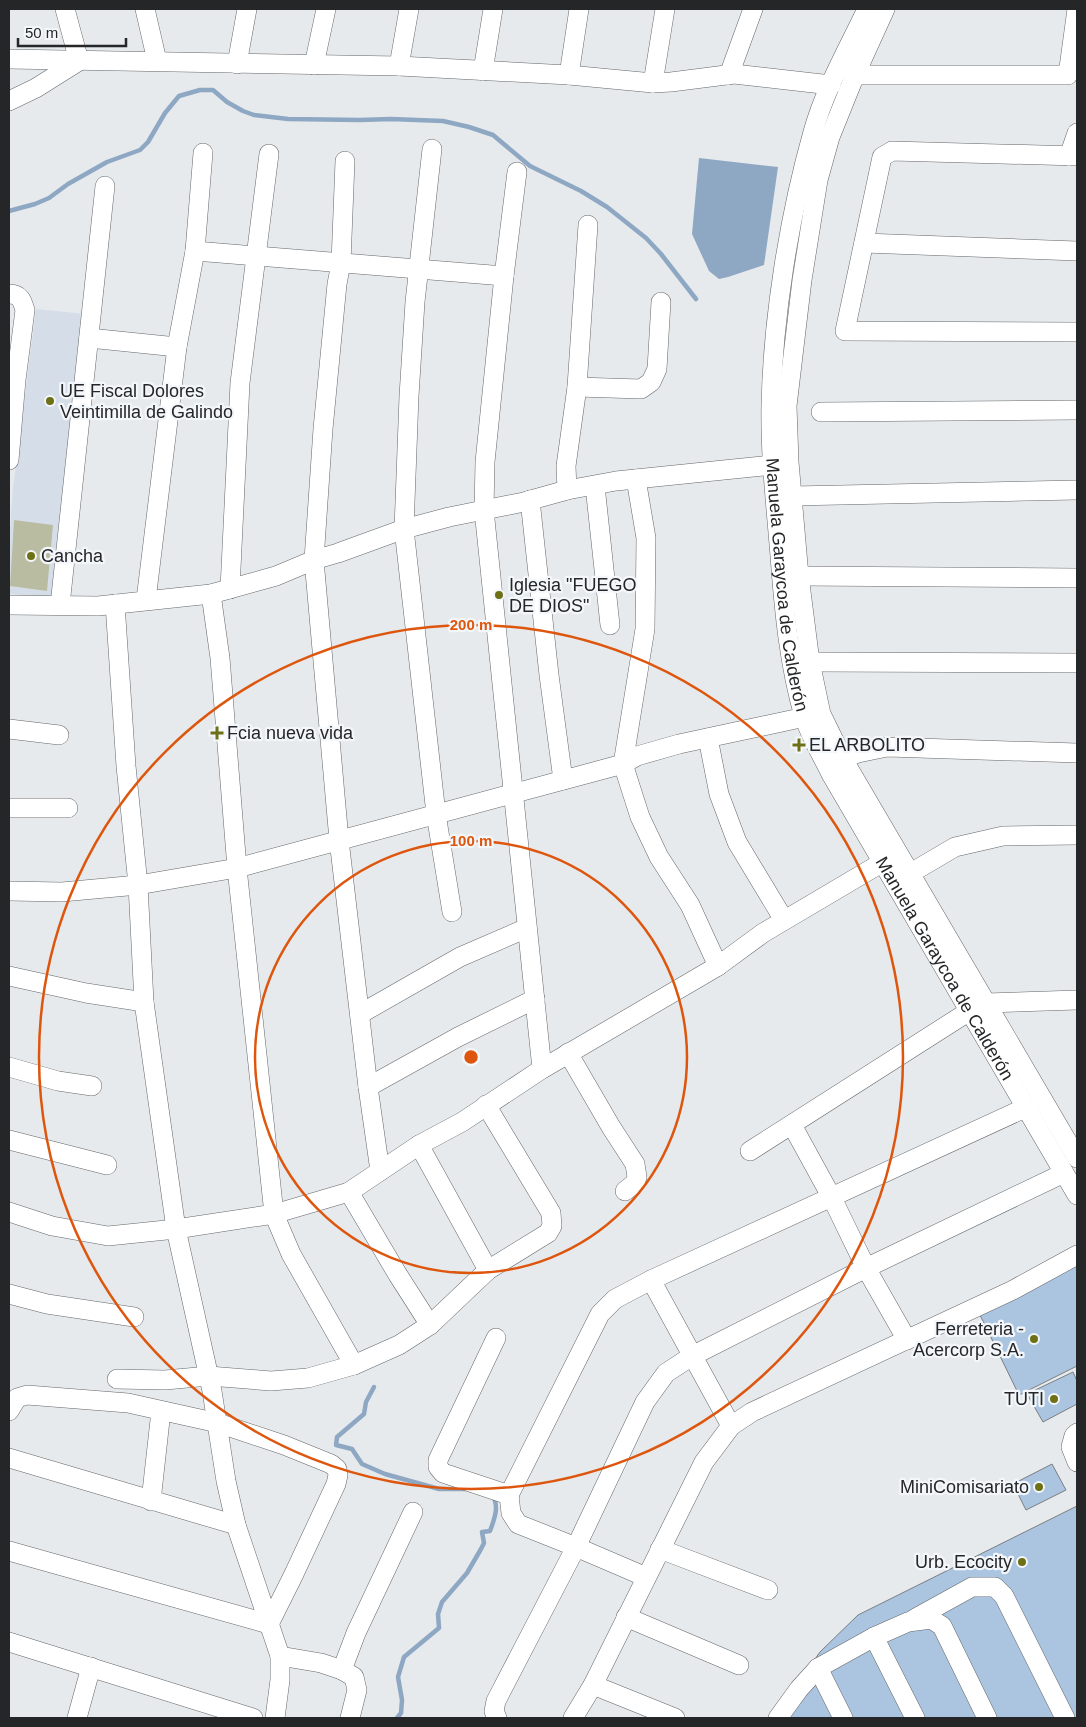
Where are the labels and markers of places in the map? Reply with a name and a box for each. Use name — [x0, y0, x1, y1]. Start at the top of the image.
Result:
place label: UE Fiscal Dolores Veintimilla de Galindo — [60, 381, 233, 422]
marker: UE Fiscal Dolores Veintimilla de Galindo — [44, 395, 56, 407]
place label: Cancha — [41, 546, 104, 566]
marker: Cancha — [25, 550, 37, 562]
place label: Iglesia "FUEGO DE DIOS" — [509, 575, 636, 616]
marker: Iglesia "FUEGO DE DIOS" — [493, 589, 505, 601]
place label: Fcia nueva vida — [227, 723, 354, 743]
marker: Fcia nueva vida — [211, 727, 223, 739]
place label: EL ARBOLITO — [809, 735, 925, 755]
marker: EL ARBOLITO — [793, 739, 805, 751]
centre of rings — [462, 1048, 480, 1066]
place label: Ferreteria - Acercorp S.A. — [913, 1319, 1024, 1360]
marker: Ferreteria - Acercorp S.A. — [1028, 1333, 1040, 1345]
place label: TUTI — [1004, 1389, 1044, 1409]
marker: TUTI — [1048, 1393, 1060, 1405]
place label: MiniComisariato — [900, 1477, 1029, 1497]
marker: MiniComisariato — [1033, 1481, 1045, 1493]
place label: Urb. Ecocity — [915, 1552, 1012, 1572]
marker: Urb. Ecocity — [1016, 1556, 1028, 1568]

